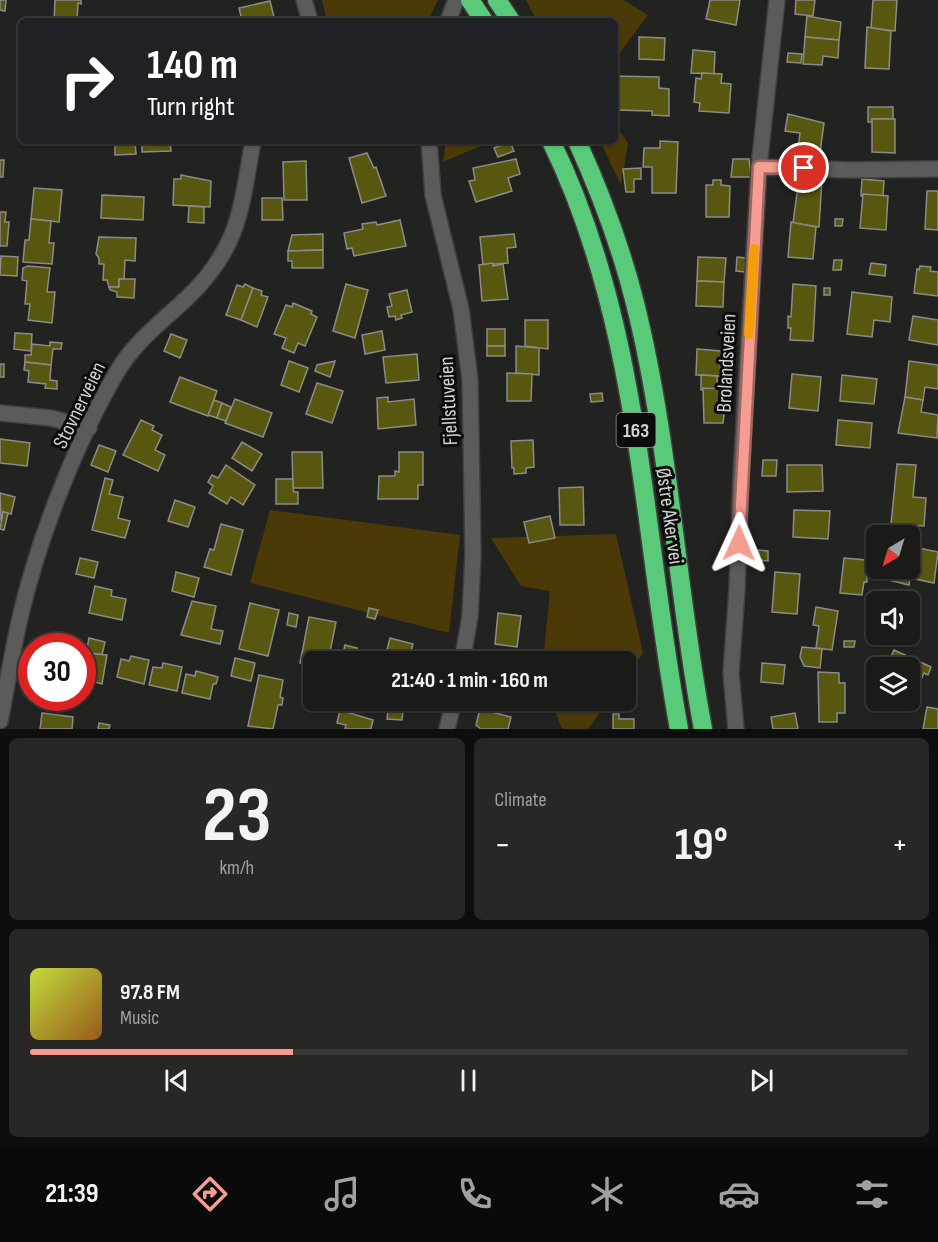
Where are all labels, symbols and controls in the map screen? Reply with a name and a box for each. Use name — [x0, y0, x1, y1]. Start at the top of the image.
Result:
text: 140 m — [147, 40, 238, 91]
icon: right — [48, 42, 126, 120]
text: Turn right — [147, 91, 234, 123]
pin — [778, 142, 829, 193]
icon: arrive — [787, 151, 820, 184]
street label: Brolandsveien — [711, 313, 742, 413]
street label: Fjellstuveien — [434, 356, 463, 446]
street label: Stovnerveien — [48, 358, 111, 453]
road number: 163 — [616, 413, 656, 447]
street label: Østre Aker vei — [650, 466, 689, 566]
position arrow — [707, 511, 771, 575]
north arrow — [866, 525, 920, 579]
map controls — [866, 525, 920, 711]
button: sound — [866, 591, 920, 645]
speed limit sign: 30 — [18, 633, 96, 711]
button: layers — [866, 657, 920, 711]
text: 21:40 · 1 min · 160 m — [391, 667, 548, 694]
text: 23 — [202, 770, 271, 863]
text: Climate — [495, 788, 547, 812]
text: 19° — [675, 818, 728, 873]
text: − — [495, 825, 511, 865]
text: + — [892, 825, 908, 865]
text: km/h — [219, 856, 254, 880]
text: 97.8 FM — [120, 979, 180, 1006]
text: Music — [120, 1006, 159, 1030]
icon: previous — [160, 1064, 193, 1097]
icon: pause — [452, 1064, 485, 1097]
icon: next — [745, 1064, 778, 1097]
icon: directions — [189, 1173, 231, 1215]
icon: music — [321, 1173, 363, 1215]
icon: phone — [454, 1173, 496, 1215]
icon: climate — [586, 1173, 628, 1215]
icon: car — [718, 1173, 760, 1215]
icon: filters — [851, 1173, 893, 1215]
text: 21:39 — [45, 1178, 99, 1210]

